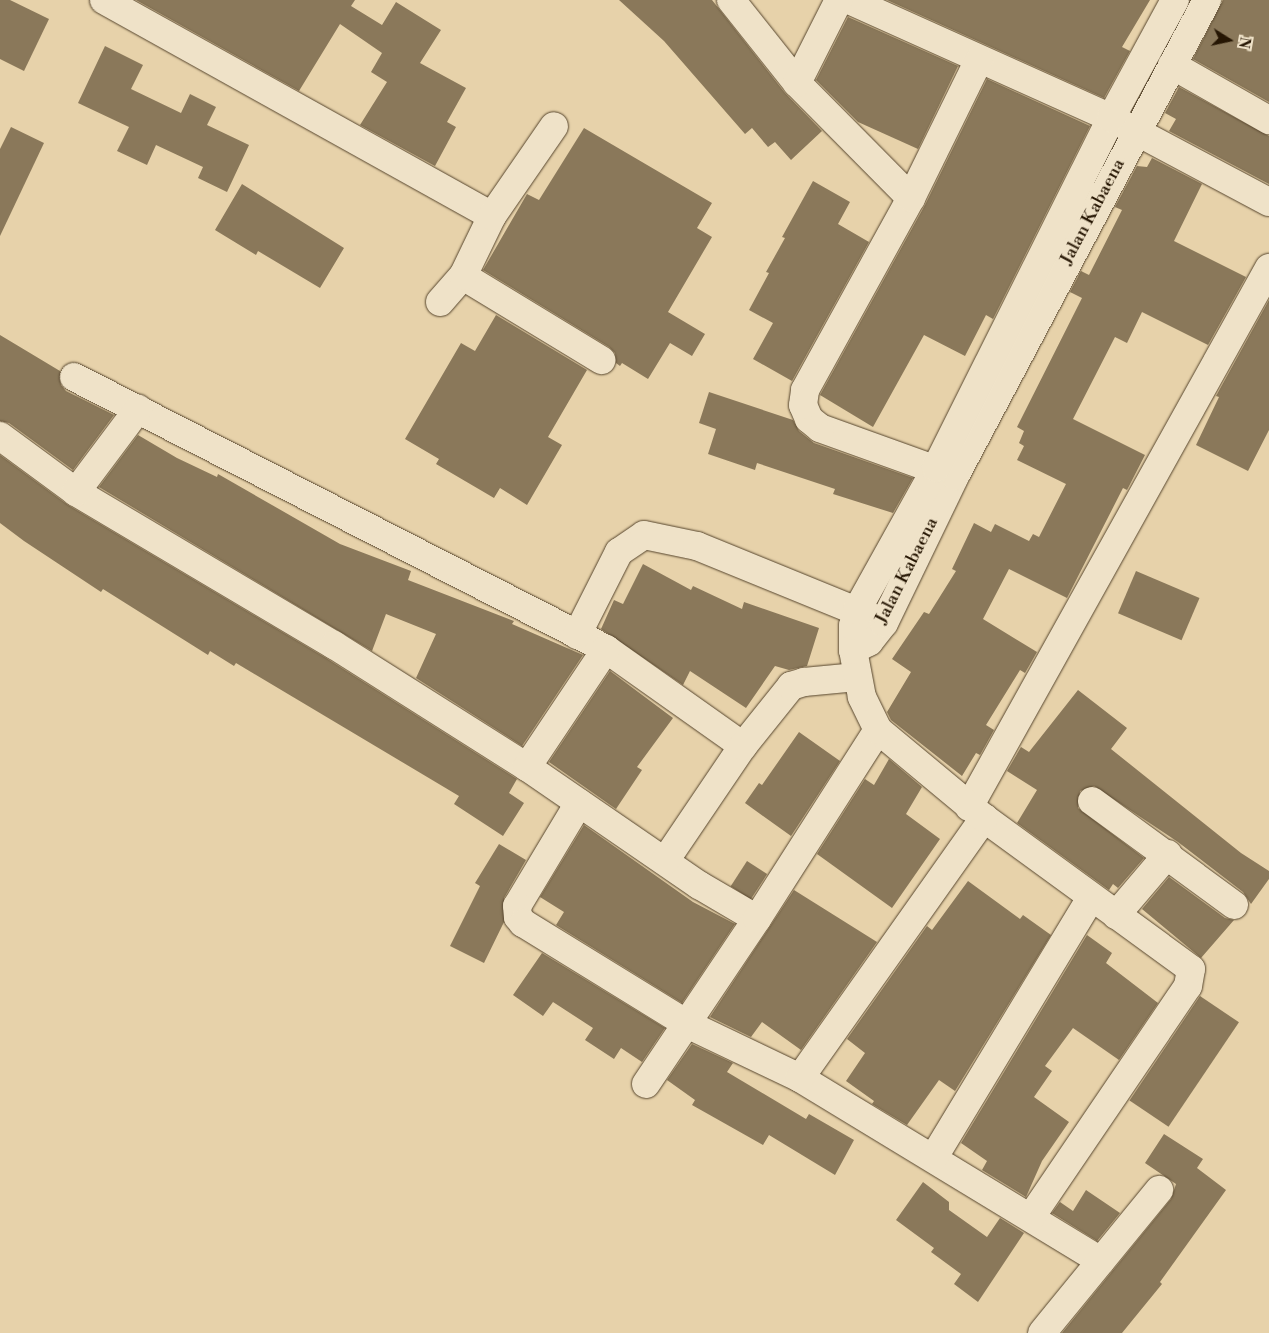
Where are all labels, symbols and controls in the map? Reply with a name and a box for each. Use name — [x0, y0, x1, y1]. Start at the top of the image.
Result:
north arrow — [1204, 15, 1254, 65]
text: N — [1234, 36, 1254, 50]
street label: Jalan Kabaena — [1056, 155, 1130, 269]
street label: Jalan Kabaena — [871, 514, 943, 628]

